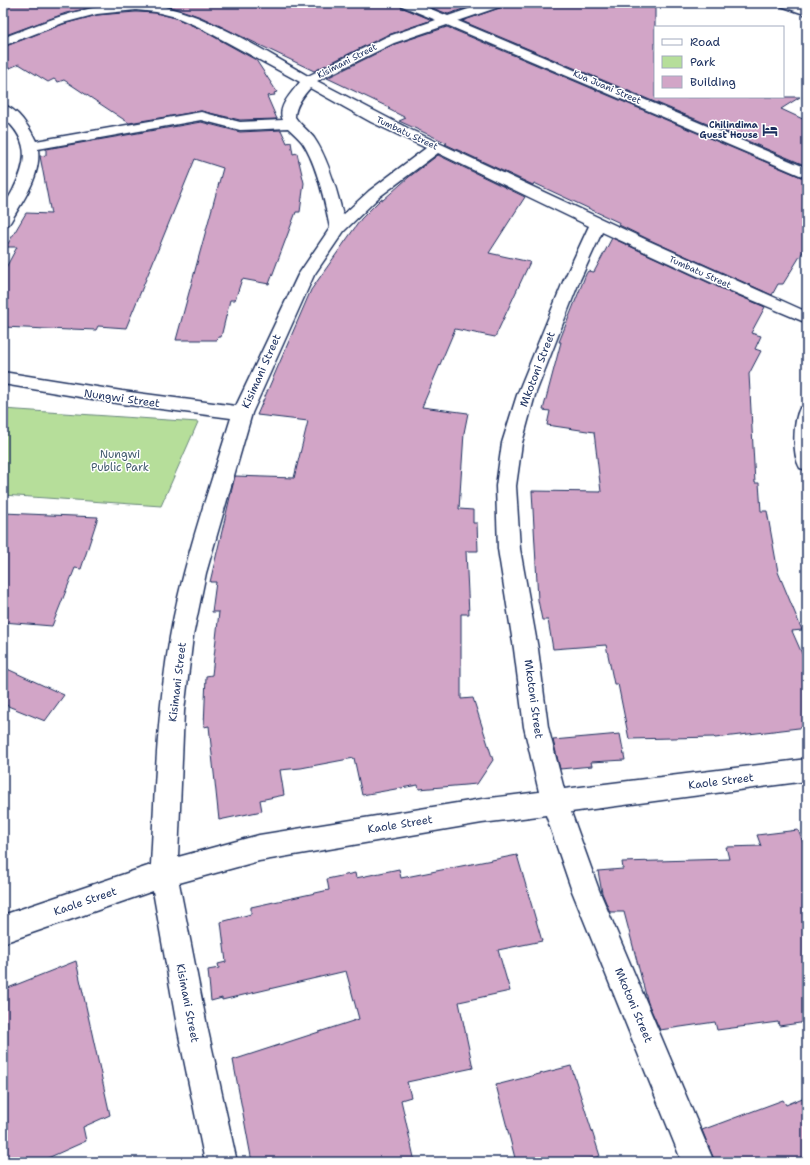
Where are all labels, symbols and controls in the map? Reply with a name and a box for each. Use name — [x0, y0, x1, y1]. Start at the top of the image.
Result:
legend — [654, 26, 784, 98]
text: Road — [690, 34, 721, 50]
street label: Kisimani Street — [315, 41, 379, 81]
text: Park — [690, 54, 716, 70]
street label: Kua Juani Street — [571, 67, 643, 107]
text: Building — [690, 74, 736, 90]
street label: Tumbatu Street — [374, 113, 440, 153]
place label: Chilindima Guest House — [699, 119, 759, 141]
hotel icon: Chilindima Guest House — [761, 121, 779, 139]
street label: Tumbatu Street — [667, 253, 733, 291]
street label: Mkotoni Street — [516, 329, 559, 409]
street label: Kisimani Street — [238, 331, 285, 411]
street label: Nungwi Street — [83, 386, 161, 411]
park label: Nungwi Public Park — [91, 447, 149, 475]
street label: Kisimani Street — [165, 641, 190, 723]
street label: Mkotoni Street — [521, 658, 547, 740]
street label: Kaole Street — [688, 770, 755, 793]
street label: Kaole Street — [366, 812, 434, 837]
street label: Kaole Street — [52, 884, 119, 919]
street label: Kisimani Street — [173, 962, 203, 1044]
street label: Mkotoni Street — [611, 966, 656, 1045]

